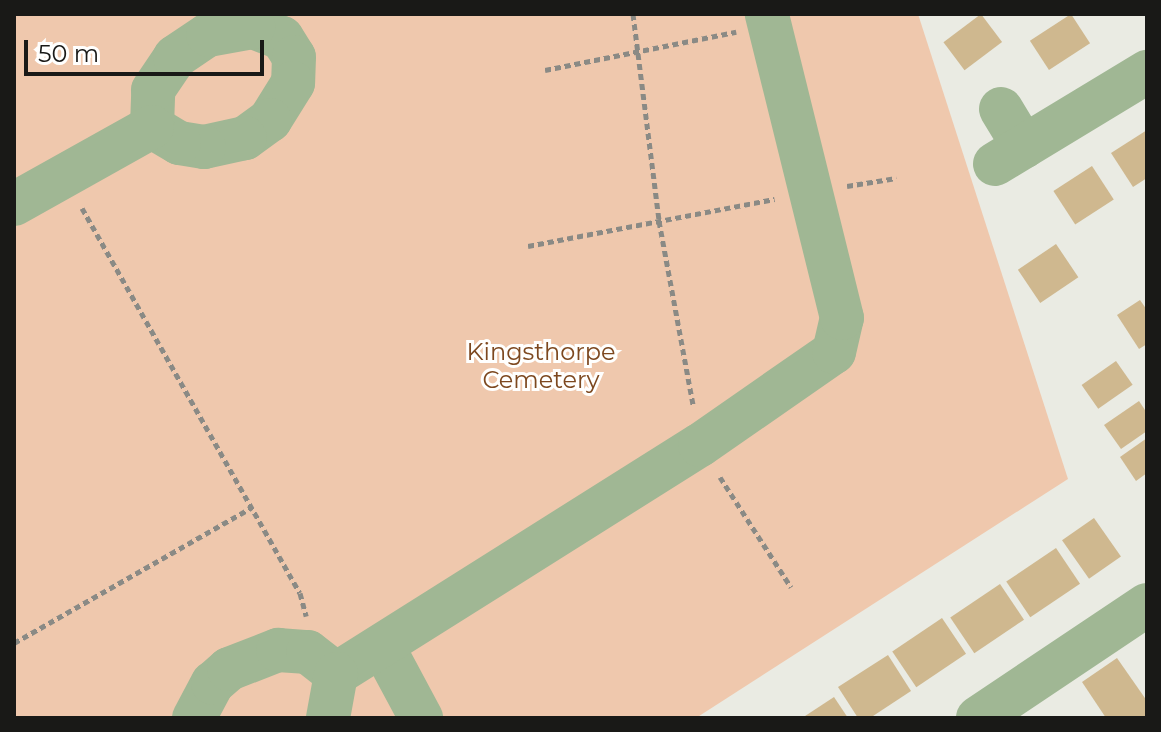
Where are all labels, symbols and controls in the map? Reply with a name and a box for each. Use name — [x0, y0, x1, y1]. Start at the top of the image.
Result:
scale bar — [28, 24, 268, 74]
text: 50 m — [38, 39, 99, 68]
park label: Kingsthorpe Cemetery — [466, 338, 616, 394]

